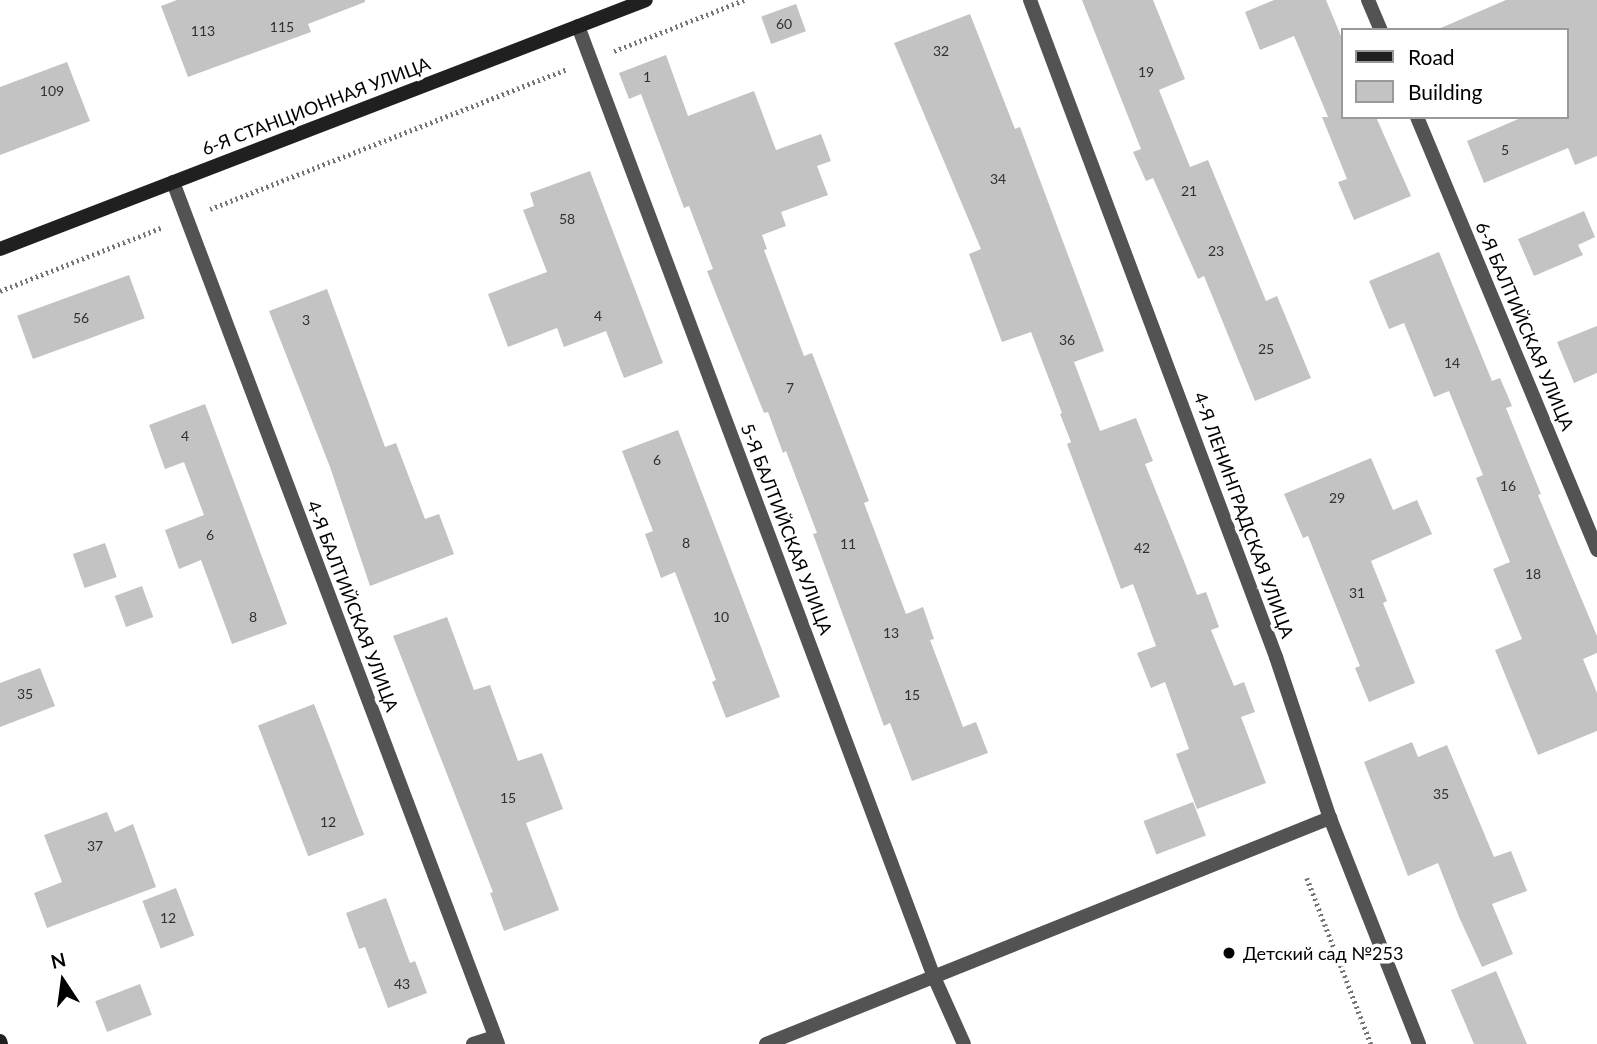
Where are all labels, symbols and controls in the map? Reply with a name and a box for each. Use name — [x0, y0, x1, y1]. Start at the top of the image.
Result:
house number: 60 — [776, 16, 792, 32]
house number: 115 — [270, 19, 294, 35]
house number: 113 — [191, 23, 215, 39]
legend — [1342, 28, 1569, 119]
house number: 32 — [933, 43, 949, 59]
text: Road — [1408, 44, 1455, 69]
street label: 6-Я СТАНЦИОННАЯ УЛИЦА — [199, 52, 433, 160]
house number: 19 — [1138, 64, 1154, 80]
house number: 1 — [643, 69, 651, 85]
text: Building — [1408, 79, 1483, 104]
house number: 109 — [40, 83, 64, 99]
house number: 5 — [1501, 142, 1509, 158]
house number: 34 — [990, 171, 1006, 187]
house number: 21 — [1181, 183, 1197, 199]
house number: 58 — [559, 211, 575, 227]
street label: 6-Я БАЛТИЙСКАЯ УЛИЦА — [1471, 219, 1579, 433]
house number: 23 — [1208, 243, 1224, 259]
house number: 4 — [594, 308, 602, 324]
house number: 56 — [73, 310, 89, 326]
house number: 3 — [302, 312, 310, 328]
house number: 36 — [1059, 332, 1075, 348]
house number: 25 — [1258, 341, 1274, 357]
house number: 14 — [1444, 355, 1460, 371]
house number: 7 — [786, 380, 794, 396]
street label: 4-Я ЛЕНИНГРАДСКАЯ УЛИЦА — [1189, 389, 1299, 641]
street label: 5-Я БАЛТИЙСКАЯ УЛИЦА — [737, 420, 837, 638]
house number: 4 — [181, 428, 189, 444]
house number: 6 — [653, 452, 661, 468]
house number: 16 — [1500, 478, 1516, 494]
house number: 29 — [1329, 490, 1345, 506]
street label: 4-Я БАЛТИЙСКАЯ УЛИЦА — [303, 497, 403, 715]
house number: 6 — [206, 527, 214, 543]
house number: 8 — [682, 535, 690, 551]
house number: 11 — [840, 536, 856, 552]
house number: 42 — [1134, 540, 1150, 556]
house number: 18 — [1525, 566, 1541, 582]
house number: 31 — [1349, 585, 1365, 601]
house number: 8 — [249, 609, 257, 625]
house number: 10 — [713, 609, 729, 625]
house number: 13 — [883, 625, 899, 641]
house number: 35 — [17, 686, 33, 702]
house number: 15 — [904, 687, 920, 703]
house number: 35 — [1433, 786, 1449, 802]
house number: 15 — [500, 790, 516, 806]
house number: 12 — [320, 814, 336, 830]
house number: 37 — [87, 838, 103, 854]
house number: 12 — [160, 910, 176, 926]
place label: Детский сад №253 — [1243, 942, 1403, 964]
marker: Детский сад №253 — [1221, 945, 1237, 961]
north arrow — [28, 946, 98, 1016]
text: N — [48, 947, 68, 973]
house number: 43 — [394, 976, 410, 992]

